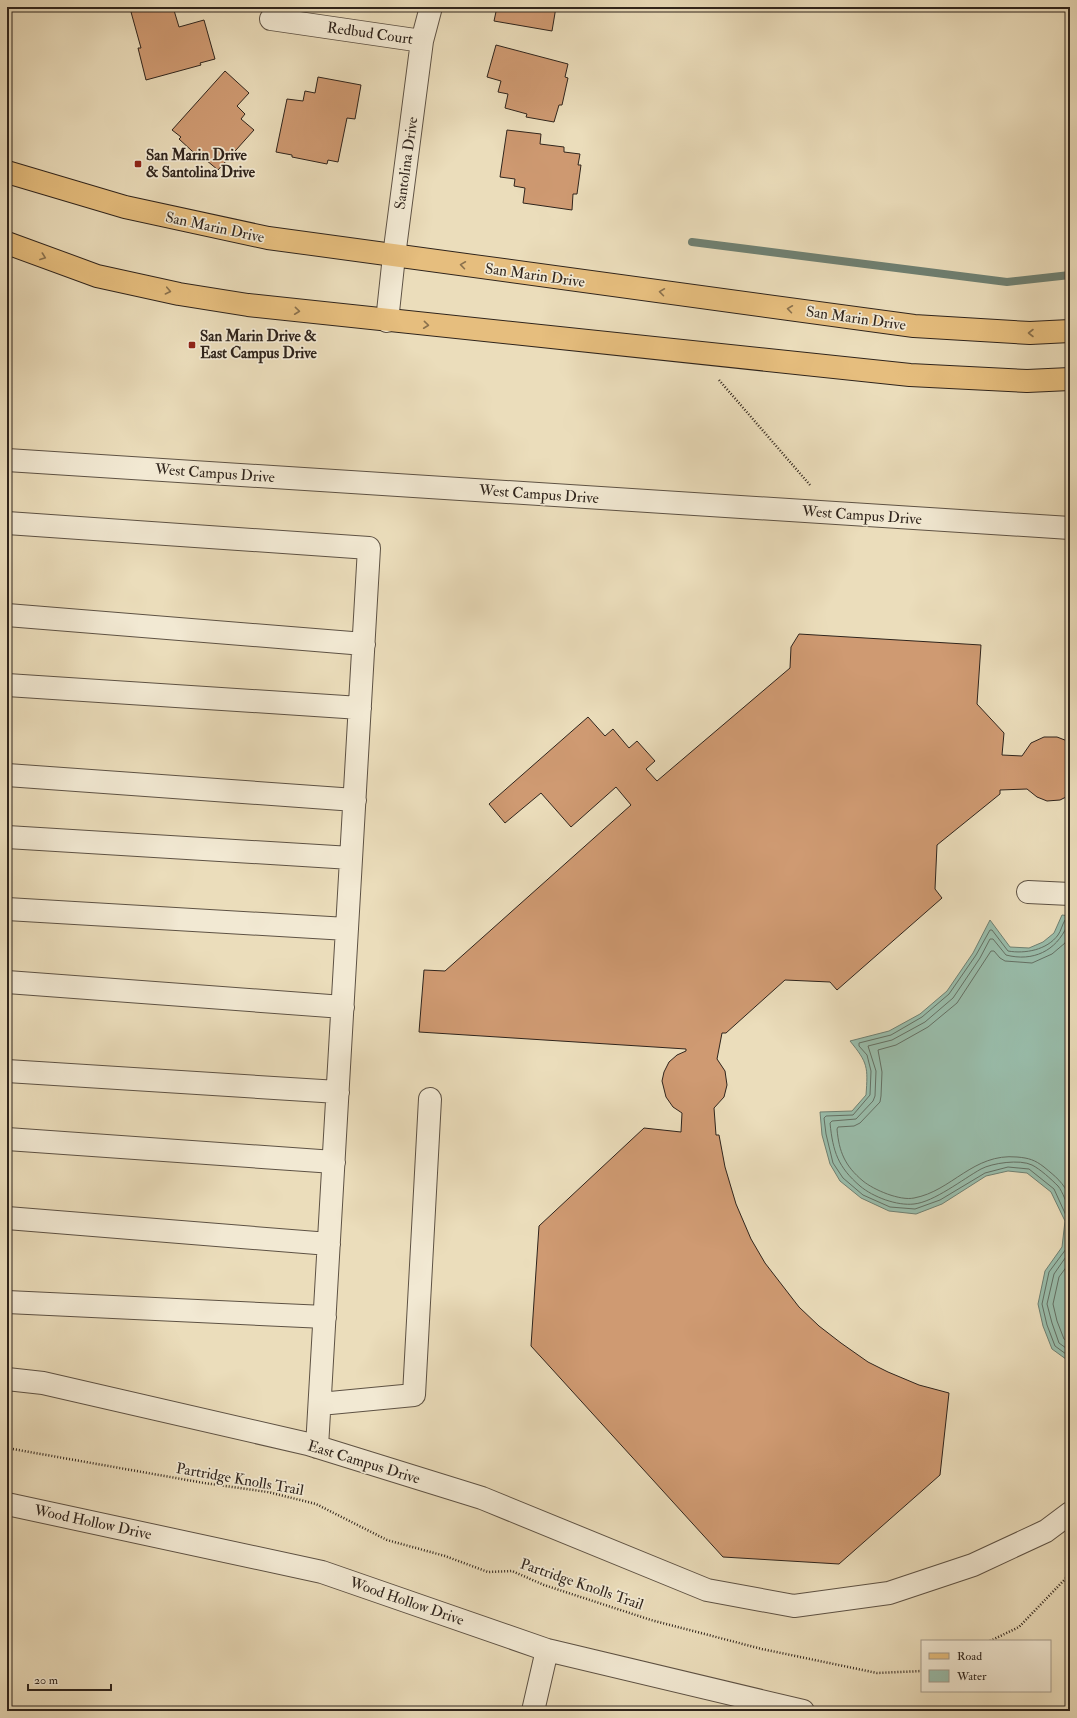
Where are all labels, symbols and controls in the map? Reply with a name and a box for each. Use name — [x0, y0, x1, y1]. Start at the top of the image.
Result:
street label: Redbud Court — [326, 18, 414, 49]
street label: Santolina Drive — [391, 116, 422, 211]
place label: San Marin Drive & Santolina Drive — [146, 146, 256, 182]
marker: San Marin Drive & Santolina Drive — [133, 159, 143, 169]
street label: San Marin Drive — [164, 208, 266, 247]
one-way arrow — [40, 252, 47, 260]
street label: San Marin Drive — [484, 259, 586, 292]
one-way arrow — [460, 261, 466, 270]
one-way arrow — [165, 287, 172, 295]
one-way arrow — [659, 288, 665, 297]
street label: San Marin Drive — [805, 302, 907, 335]
one-way arrow — [787, 305, 793, 314]
one-way arrow — [294, 306, 300, 315]
one-way arrow — [423, 320, 429, 329]
place label: San Marin Drive & East Campus Drive — [200, 327, 317, 364]
one-way arrow — [1028, 329, 1034, 337]
marker: San Marin Drive & East Campus Drive — [187, 340, 197, 350]
street label: West Campus Drive — [153, 460, 275, 488]
street label: West Campus Drive — [477, 481, 599, 509]
street label: West Campus Drive — [800, 502, 922, 530]
street label: East Campus Drive — [305, 1436, 422, 1490]
street label: Partridge Knolls Trail — [175, 1459, 305, 1500]
street label: Wood Hollow Drive — [31, 1501, 153, 1544]
street label: Partridge Knolls Trail — [518, 1554, 646, 1615]
street label: Wood Hollow Drive — [346, 1573, 466, 1630]
legend — [921, 1640, 1051, 1692]
text: Road — [957, 1649, 982, 1664]
scale bar — [28, 1666, 111, 1692]
text: Water — [956, 1669, 987, 1684]
text: 20 m — [34, 1673, 59, 1688]

